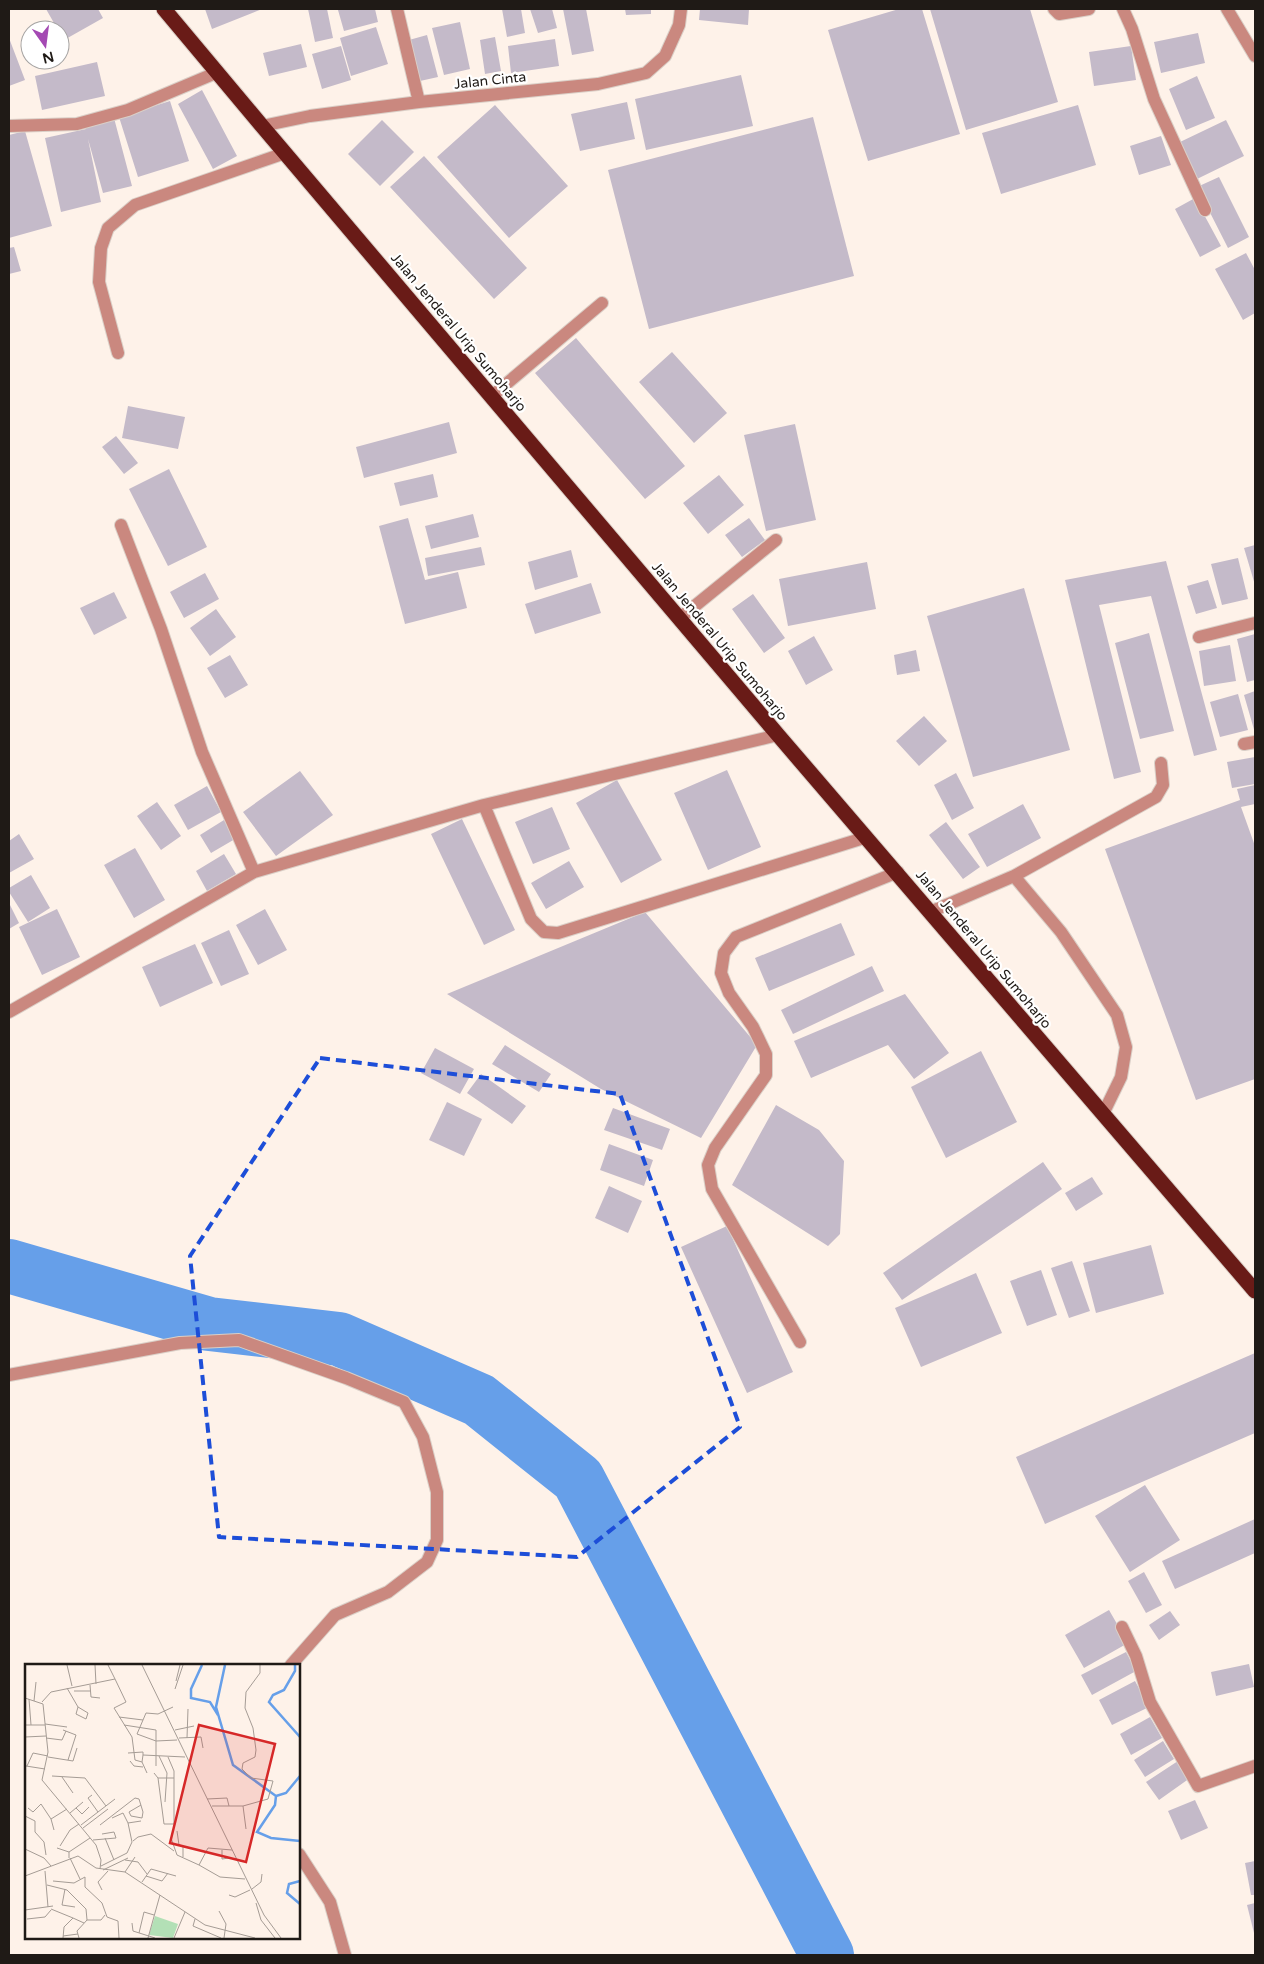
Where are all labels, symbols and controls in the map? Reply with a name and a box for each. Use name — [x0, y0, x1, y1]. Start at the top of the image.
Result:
north arrow — [20, 20, 70, 70]
text: N — [41, 48, 56, 67]
street label: Jalan Cinta — [453, 68, 527, 93]
street label: Jalan Jenderal Urip Sumoharjo — [387, 250, 530, 415]
street label: Jalan Jenderal Urip Sumoharjo — [648, 559, 791, 724]
street label: Jalan Jenderal Urip Sumoharjo — [912, 867, 1055, 1032]
inset map — [25, 1664, 300, 1939]

